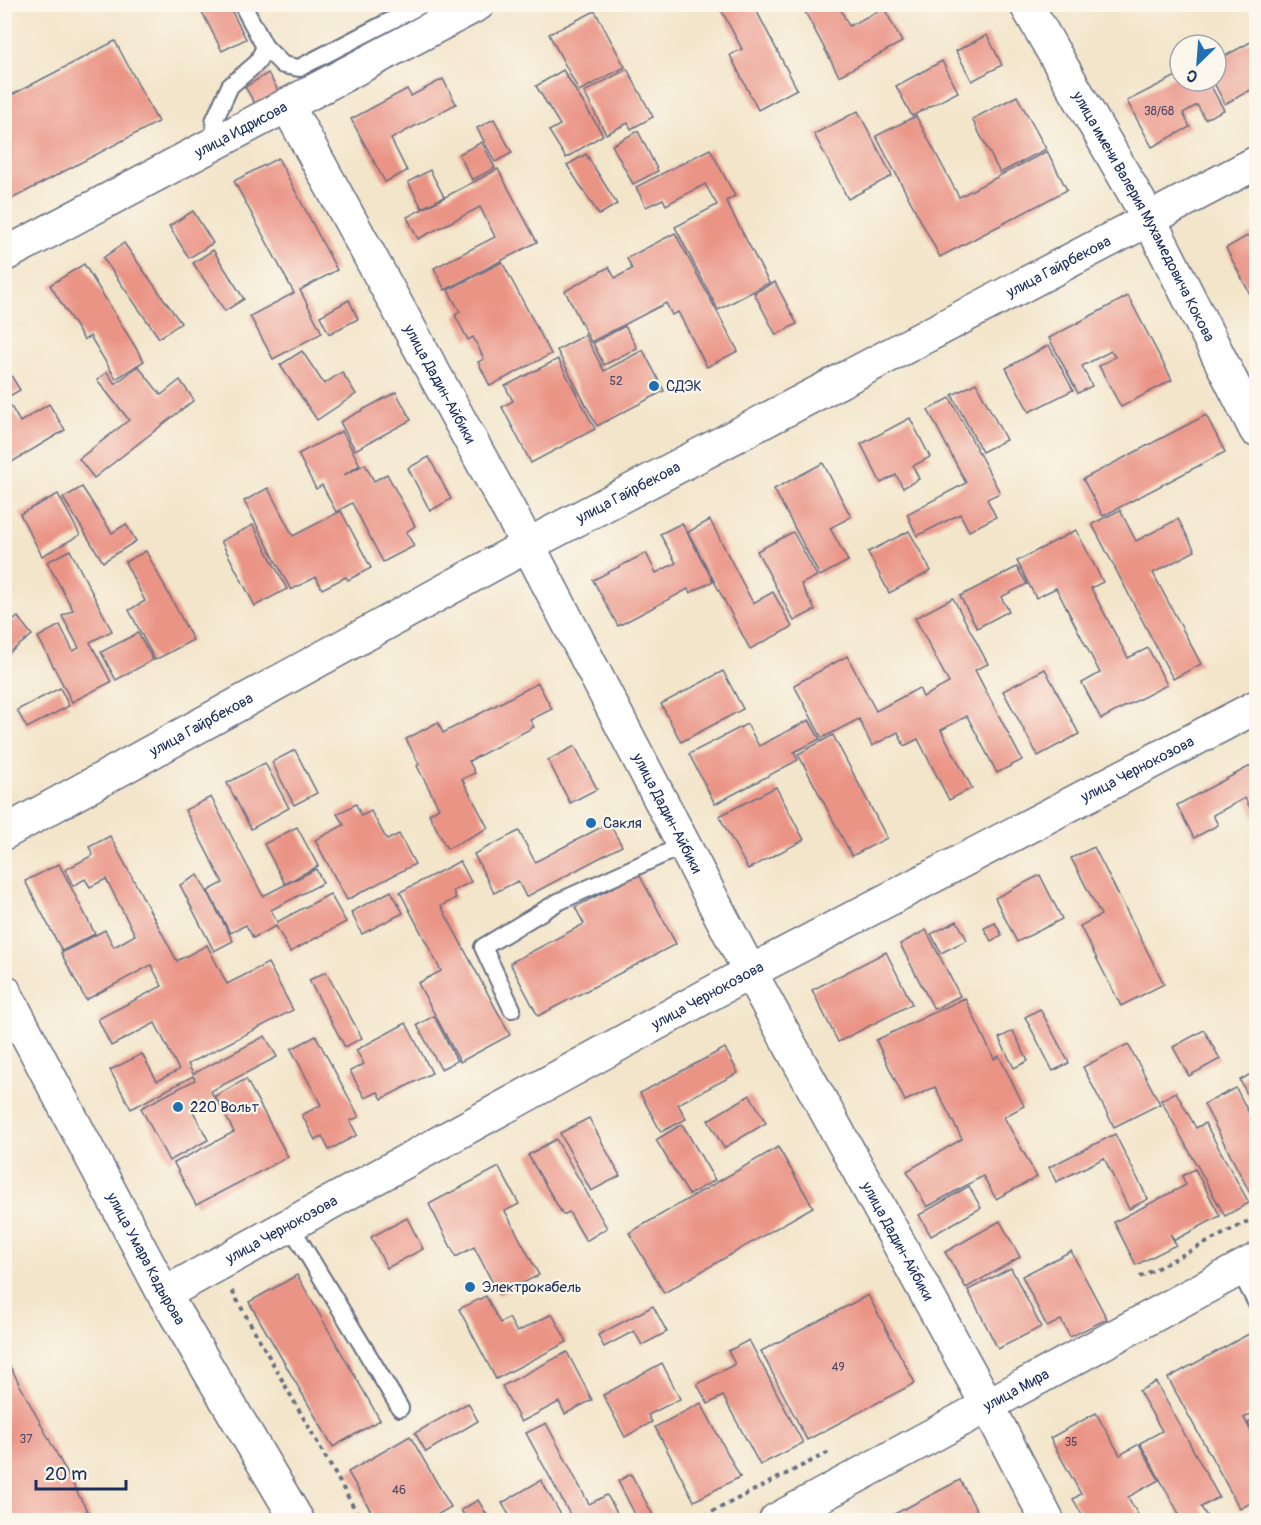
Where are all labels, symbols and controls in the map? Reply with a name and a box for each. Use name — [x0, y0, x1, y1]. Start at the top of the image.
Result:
north arrow — [1168, 33, 1228, 93]
text: С — [1183, 64, 1201, 87]
street label: улица имени Валерия Мухамедовича Кокова — [1068, 87, 1219, 345]
street label: улица Идрисова — [190, 97, 291, 162]
house number: 38/68 — [1144, 104, 1174, 119]
street label: улица Гайрбекова — [1002, 231, 1114, 302]
street label: улица Дадин-Айбики — [399, 320, 480, 447]
house number: 52 — [609, 374, 623, 389]
place label: СДЭК — [666, 377, 702, 396]
marker: СДЭК — [647, 379, 661, 393]
street label: улица Гайрбекова — [572, 457, 684, 528]
street label: улица Гайрбекова — [145, 689, 256, 761]
street label: улица Чернокозова — [1077, 732, 1197, 807]
street label: улица Дадин-Айбики — [628, 749, 707, 877]
place label: Сакля — [603, 814, 642, 833]
marker: Сакля — [584, 816, 598, 830]
street label: улица Чернокозова — [647, 957, 767, 1034]
place label: 220 Вольт — [190, 1098, 260, 1117]
marker: 220 Вольт — [171, 1100, 185, 1114]
street label: улица Дадин-Айбики — [857, 1178, 938, 1304]
street label: улица Умара Кадырова — [102, 1188, 190, 1328]
street label: улица Чернокозова — [221, 1191, 341, 1268]
place label: Электрокабель — [482, 1278, 582, 1297]
marker: Электрокабель — [463, 1280, 477, 1294]
house number: 49 — [831, 1360, 845, 1375]
street label: улица Мира — [979, 1364, 1052, 1416]
house number: 37 — [19, 1432, 33, 1447]
house number: 35 — [1064, 1435, 1078, 1450]
scale bar — [36, 1453, 126, 1491]
text: 20 m — [45, 1463, 87, 1486]
house number: 46 — [392, 1483, 406, 1498]

